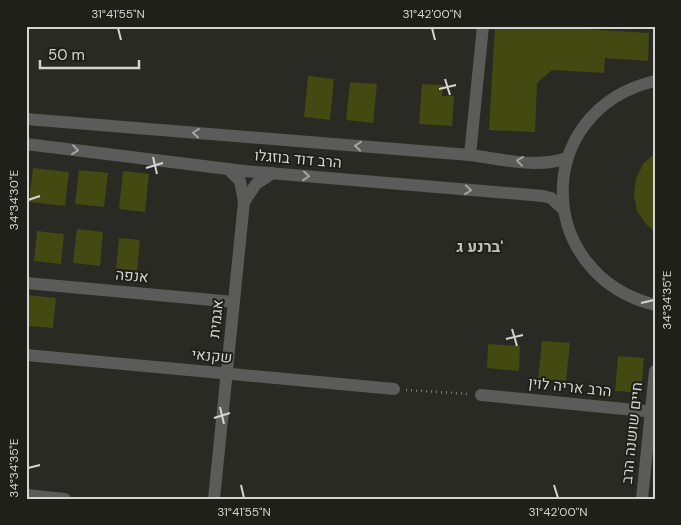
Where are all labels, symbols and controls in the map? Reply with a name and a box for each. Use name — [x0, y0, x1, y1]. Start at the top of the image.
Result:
text: 31°41'55"N — [91, 6, 145, 22]
text: 31°42'00"N — [402, 6, 462, 22]
scale bar — [40, 38, 139, 70]
text: 50 m — [48, 45, 85, 65]
one-way arrow — [192, 127, 200, 138]
one-way arrow — [354, 141, 362, 152]
one-way arrow — [71, 144, 79, 155]
street label: הרב דוד בוזגלו — [253, 145, 343, 173]
one-way arrow — [515, 156, 523, 167]
text: 34°34'30"E — [6, 170, 22, 230]
one-way arrow — [302, 170, 310, 181]
one-way arrow — [464, 184, 472, 195]
district label: ברנע ג' — [457, 236, 503, 257]
street label: אנפה — [115, 265, 149, 287]
text: 34°34'35"E — [659, 270, 675, 330]
street label: אגמית — [204, 299, 228, 339]
street label: שקנאי — [191, 344, 233, 368]
street label: הרב אריה לוין — [527, 373, 613, 401]
street label: חיים שושנה הרב — [617, 381, 647, 485]
text: 34°34'35"E — [6, 438, 22, 498]
text: 31°41'55"N — [217, 504, 271, 520]
text: 31°42'00"N — [528, 504, 588, 520]

